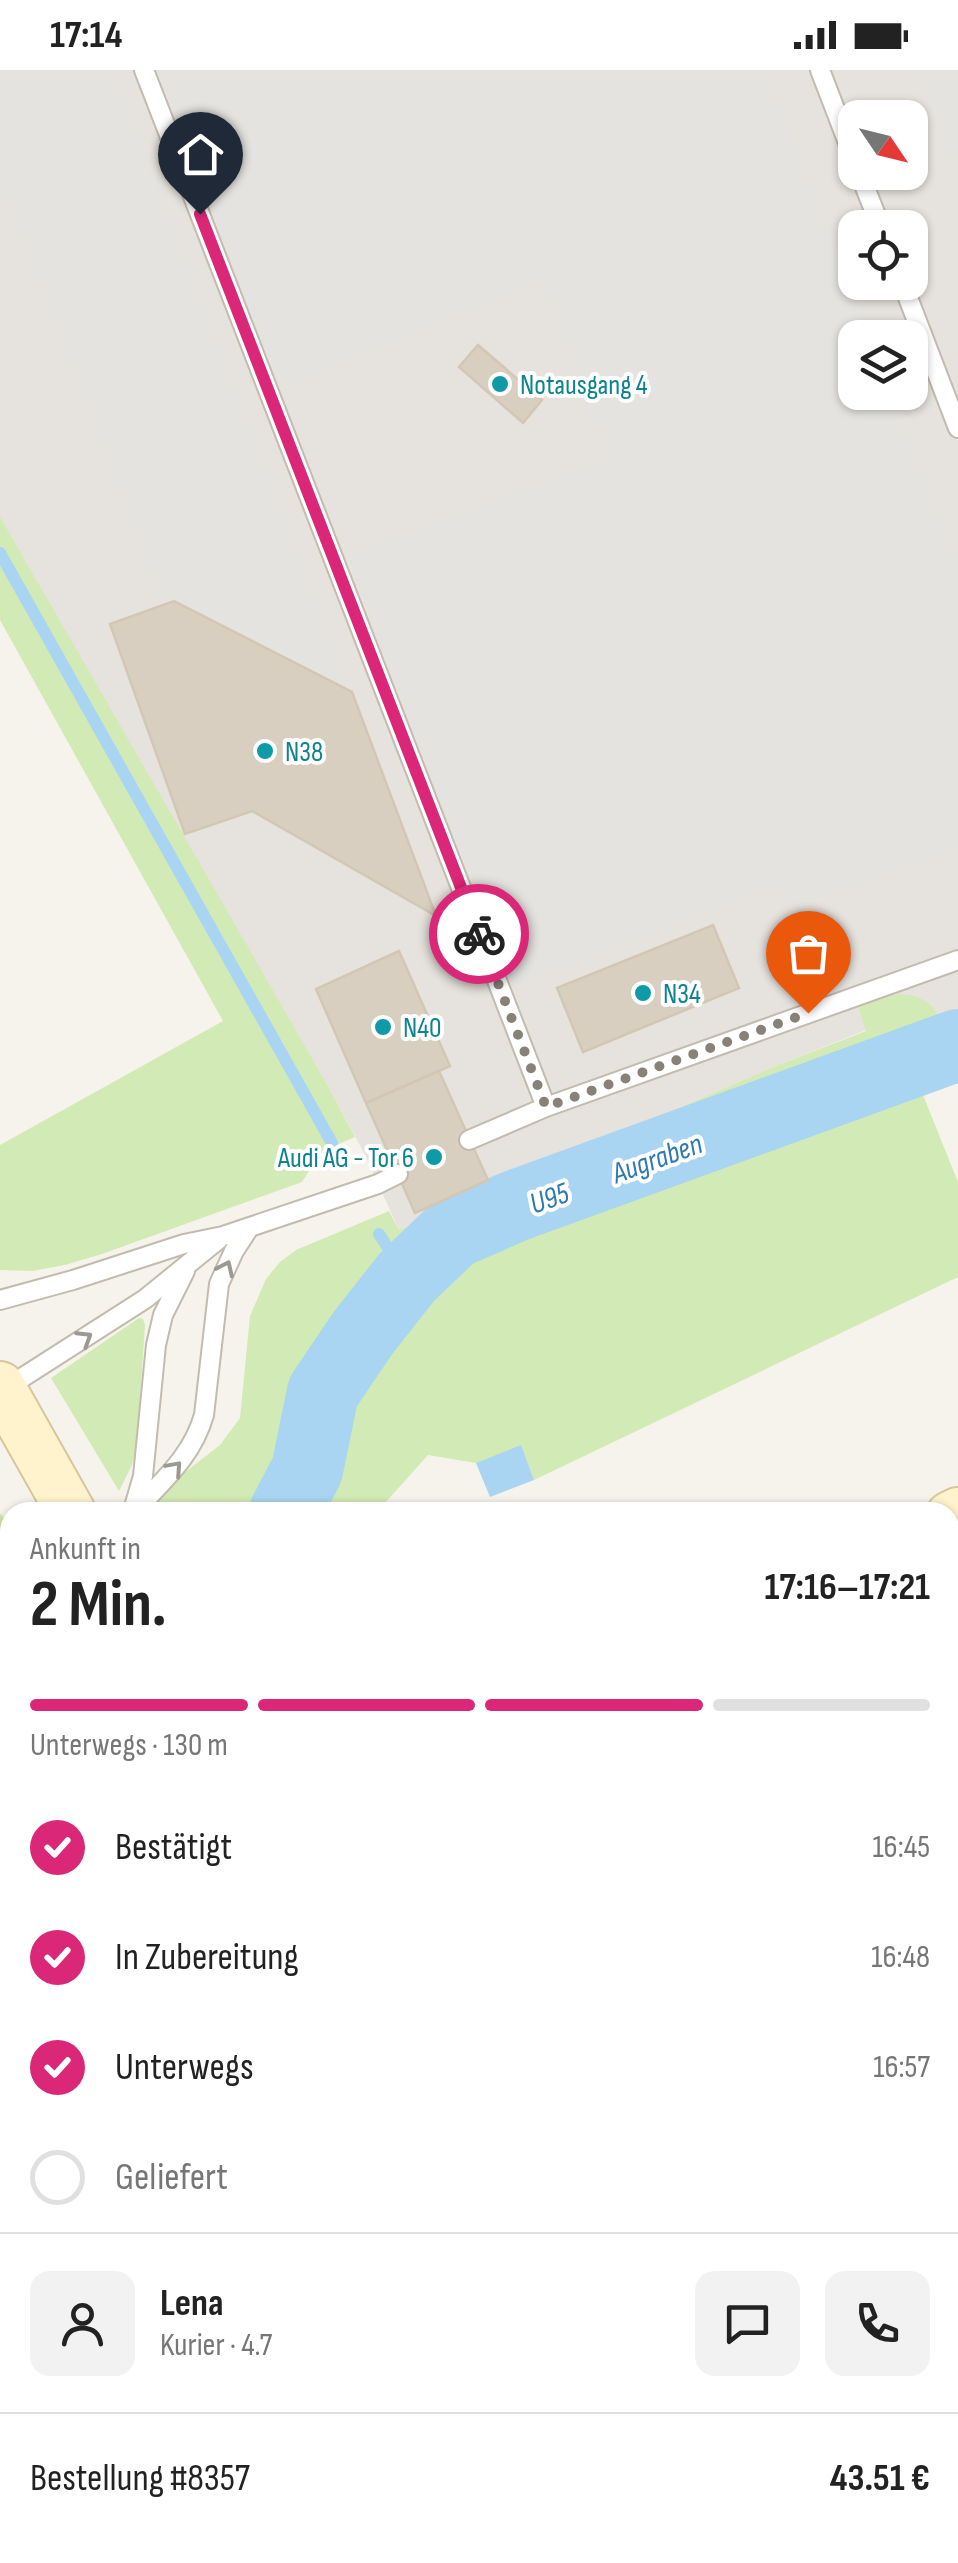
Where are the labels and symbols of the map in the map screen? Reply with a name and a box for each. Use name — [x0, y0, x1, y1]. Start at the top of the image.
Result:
north arrow — [838, 100, 928, 190]
pin — [158, 112, 243, 215]
place label: Notausgang 4 — [520, 369, 648, 402]
marker: Notausgang 4 — [489, 373, 511, 395]
place label: N38 — [285, 736, 323, 769]
marker: N38 — [254, 740, 276, 762]
courier — [429, 884, 529, 984]
pin — [766, 911, 851, 1014]
place label: N34 — [663, 978, 701, 1011]
marker: N34 — [632, 982, 654, 1004]
place label: N40 — [403, 1012, 441, 1045]
marker: N40 — [372, 1016, 394, 1038]
water label: Augraben — [606, 1126, 707, 1192]
place label: Audi AG - Tor 6 — [277, 1142, 414, 1175]
marker: Audi AG - Tor 6 — [423, 1146, 445, 1168]
water label: U95 — [525, 1175, 575, 1223]
one-way arrow — [214, 1260, 234, 1278]
one-way arrow — [74, 1331, 92, 1350]
one-way arrow — [163, 1461, 181, 1480]

